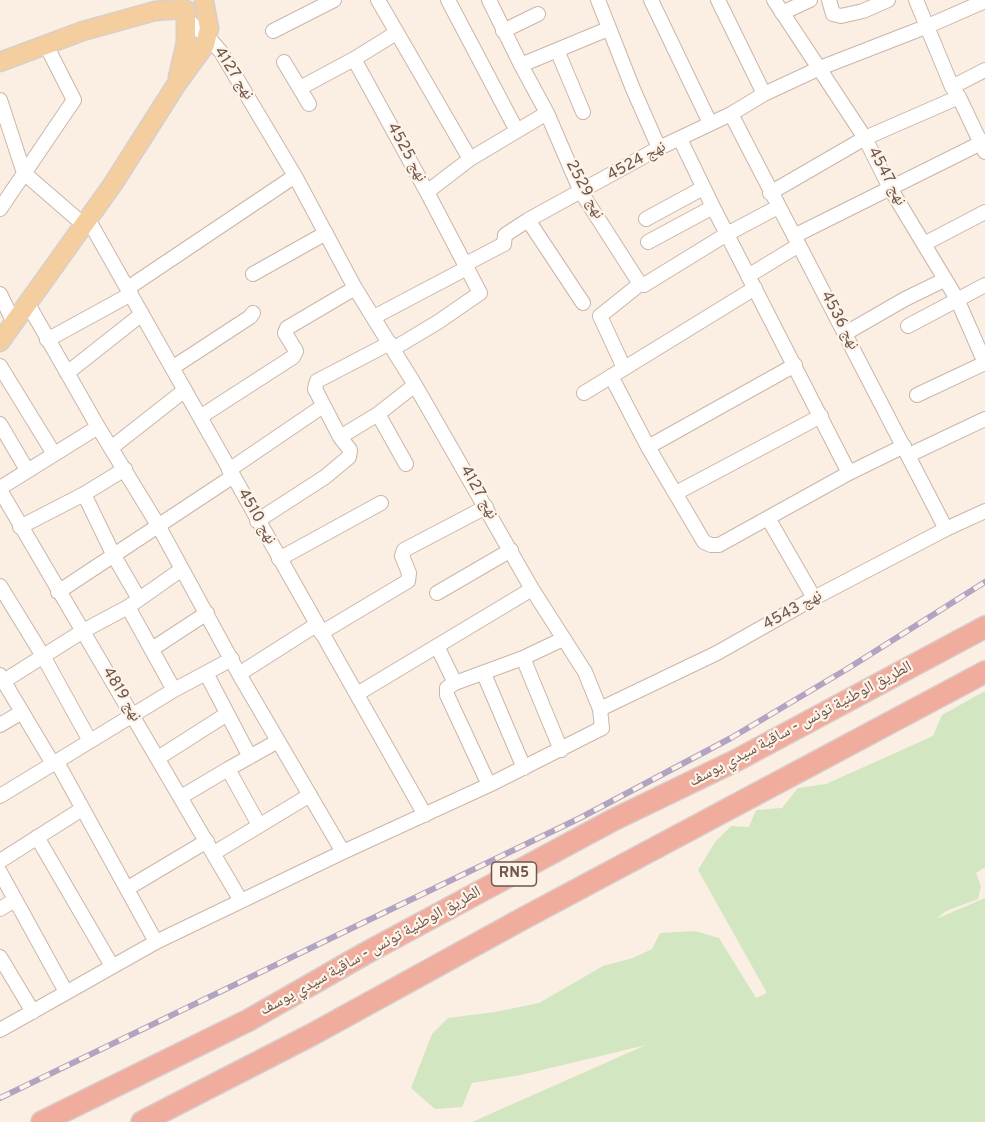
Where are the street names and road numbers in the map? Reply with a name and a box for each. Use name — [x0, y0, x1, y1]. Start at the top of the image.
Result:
street label: نهج 4127 — [209, 44, 257, 104]
street label: نهج 4525 — [382, 120, 430, 186]
street label: نهج 4524 — [604, 138, 670, 186]
street label: نهج 4547 — [863, 145, 909, 209]
street label: نهج 2529 — [561, 157, 607, 223]
street label: نهج 4536 — [816, 288, 862, 354]
street label: نهج 4127 — [455, 463, 501, 523]
street label: نهج 4510 — [232, 486, 280, 548]
street label: نهج 4543 — [760, 587, 826, 635]
street label: الطريق الوطنية تونس - ساقية سيدي يوسف — [686, 658, 916, 792]
street label: نهج 4819 — [97, 664, 145, 726]
road number: RN5 — [492, 862, 536, 886]
street label: الطريق الوطنية تونس - ساقية سيدي يوسف — [257, 883, 485, 1021]

